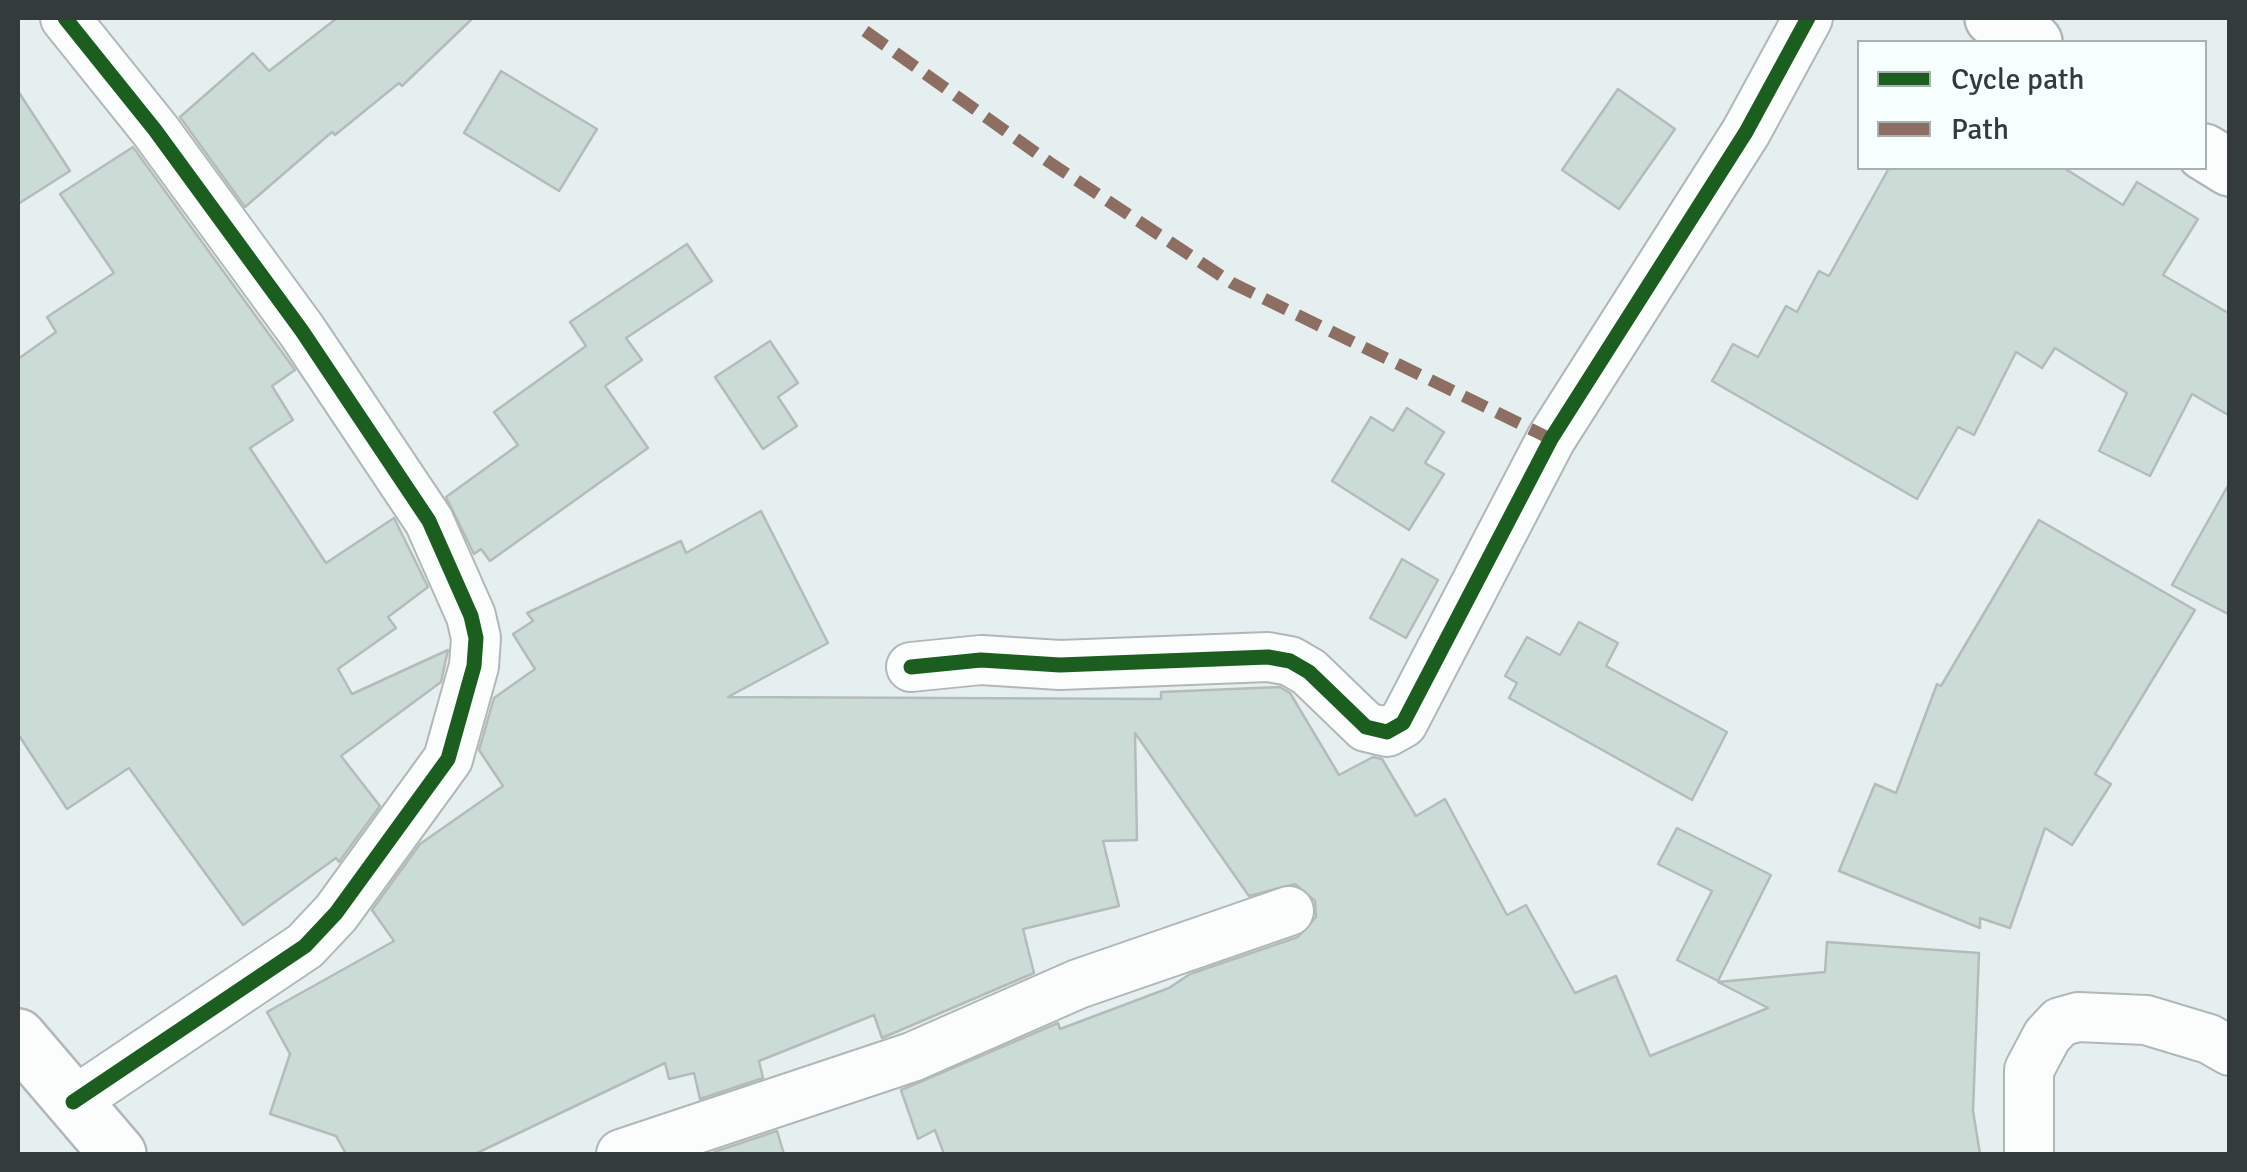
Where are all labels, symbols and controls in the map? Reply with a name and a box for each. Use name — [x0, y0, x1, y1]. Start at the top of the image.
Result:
legend — [1857, 40, 2207, 170]
text: Cycle path — [1951, 61, 2085, 98]
text: Path — [1951, 111, 2009, 148]

